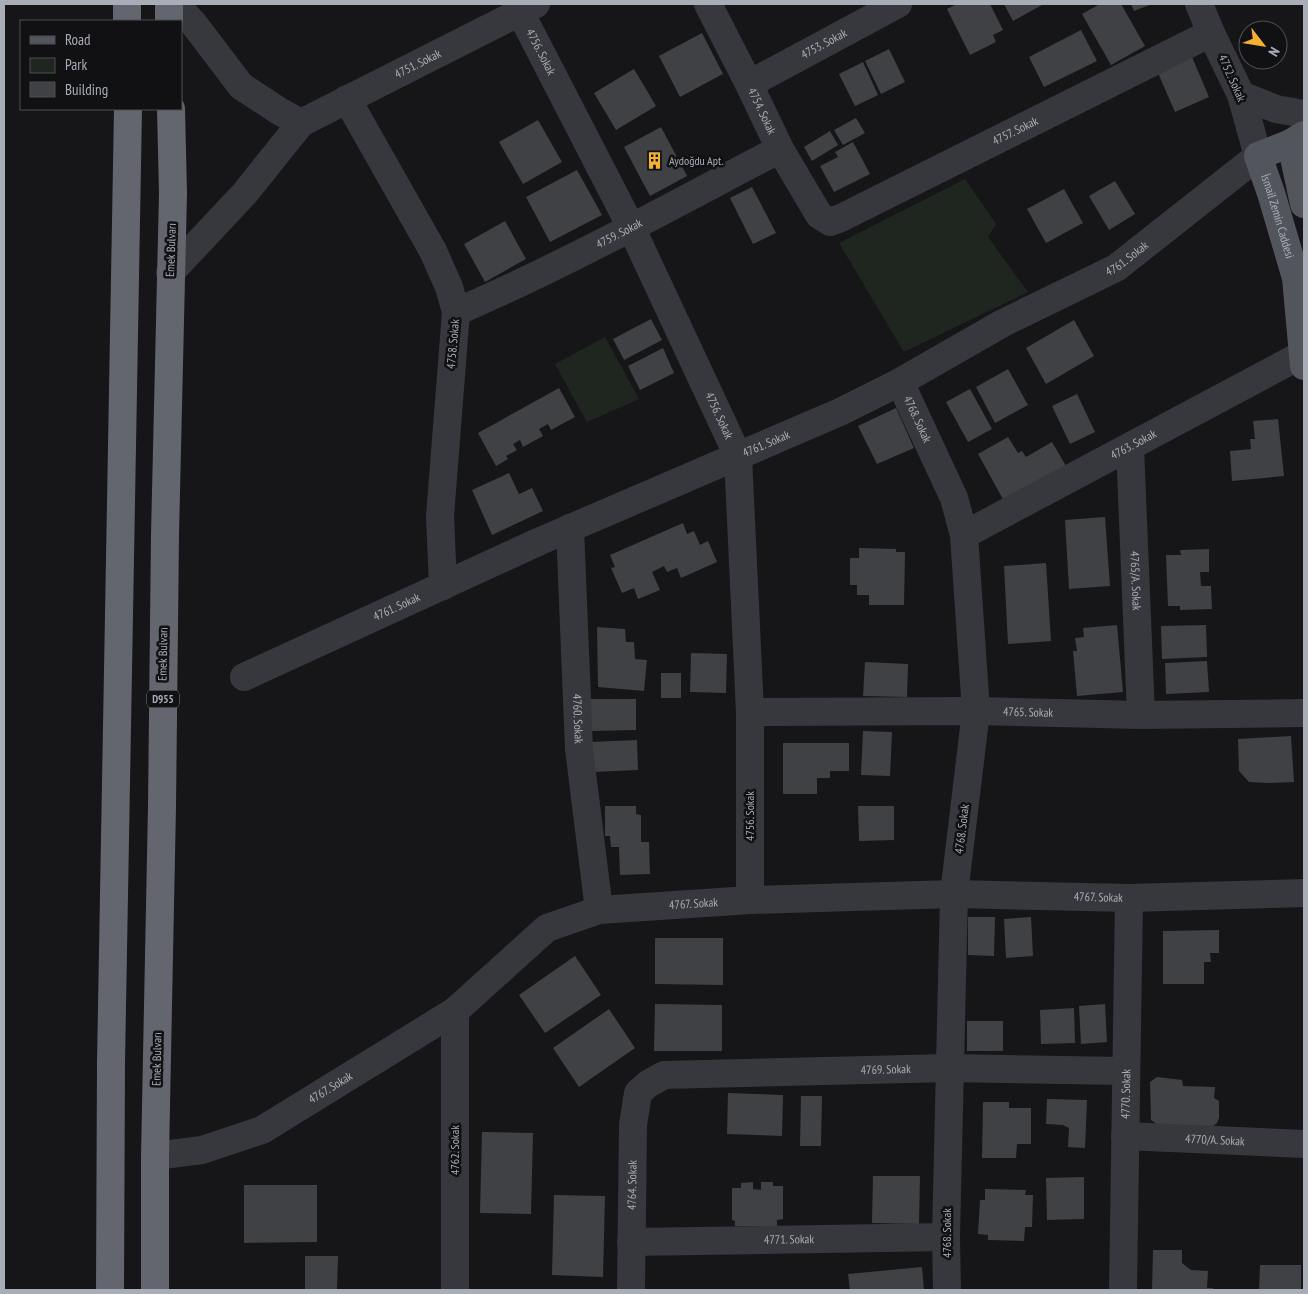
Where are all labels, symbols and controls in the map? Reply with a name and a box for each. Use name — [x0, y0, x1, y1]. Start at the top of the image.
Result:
legend — [20, 20, 182, 110]
north arrow — [1238, 20, 1288, 70]
street label: 4753. Sokak — [798, 25, 850, 62]
street label: 4756. Sokak — [523, 26, 559, 78]
text: Road — [65, 30, 91, 49]
text: N — [1264, 44, 1284, 60]
street label: 4751. Sokak — [392, 45, 444, 81]
street label: 4752. Sokak — [1215, 52, 1250, 104]
text: Park — [65, 55, 87, 74]
text: Building — [65, 80, 108, 99]
street label: 4754. Sokak — [745, 85, 780, 137]
street label: 4757. Sokak — [990, 113, 1040, 148]
building icon: Aydoğdu Apt. — [645, 151, 665, 171]
place label: Aydoğdu Apt. — [669, 153, 723, 168]
street label: İsmail Zemin Caddesi — [1258, 172, 1298, 260]
street label: 4759. Sokak — [593, 215, 645, 251]
street label: Emek Bulvarı — [162, 223, 179, 277]
street label: 4761. Sokak — [1103, 237, 1151, 279]
street label: 4758. Sokak — [443, 318, 462, 369]
street label: 4756. Sokak — [702, 389, 737, 441]
street label: 4768. Sokak — [900, 393, 935, 445]
street label: 4761. Sokak — [740, 426, 792, 460]
street label: 4763. Sokak — [1108, 426, 1159, 463]
street label: 4765/A. Sokak — [1127, 551, 1145, 611]
street label: 4761. Sokak — [371, 589, 423, 624]
street label: Emek Bulvarı — [155, 627, 170, 681]
road number: D955 — [147, 691, 179, 708]
street label: 4760. Sokak — [570, 694, 587, 744]
street label: 4765. Sokak — [1003, 704, 1054, 720]
street label: 4756. Sokak — [742, 791, 757, 841]
street label: 4768. Sokak — [951, 803, 972, 855]
street label: 4767. Sokak — [1074, 889, 1123, 905]
street label: 4767. Sokak — [669, 894, 719, 912]
street label: Emek Bulvarı — [149, 1032, 164, 1086]
street label: 4769. Sokak — [861, 1061, 911, 1077]
street label: 4767. Sokak — [305, 1068, 355, 1107]
street label: 4770. Sokak — [1118, 1069, 1133, 1119]
street label: 4762. Sokak — [447, 1125, 462, 1175]
street label: 4770/A. Sokak — [1185, 1131, 1245, 1148]
street label: 4764. Sokak — [624, 1160, 640, 1210]
street label: 4768. Sokak — [939, 1208, 954, 1258]
street label: 4771. Sokak — [764, 1231, 814, 1247]

